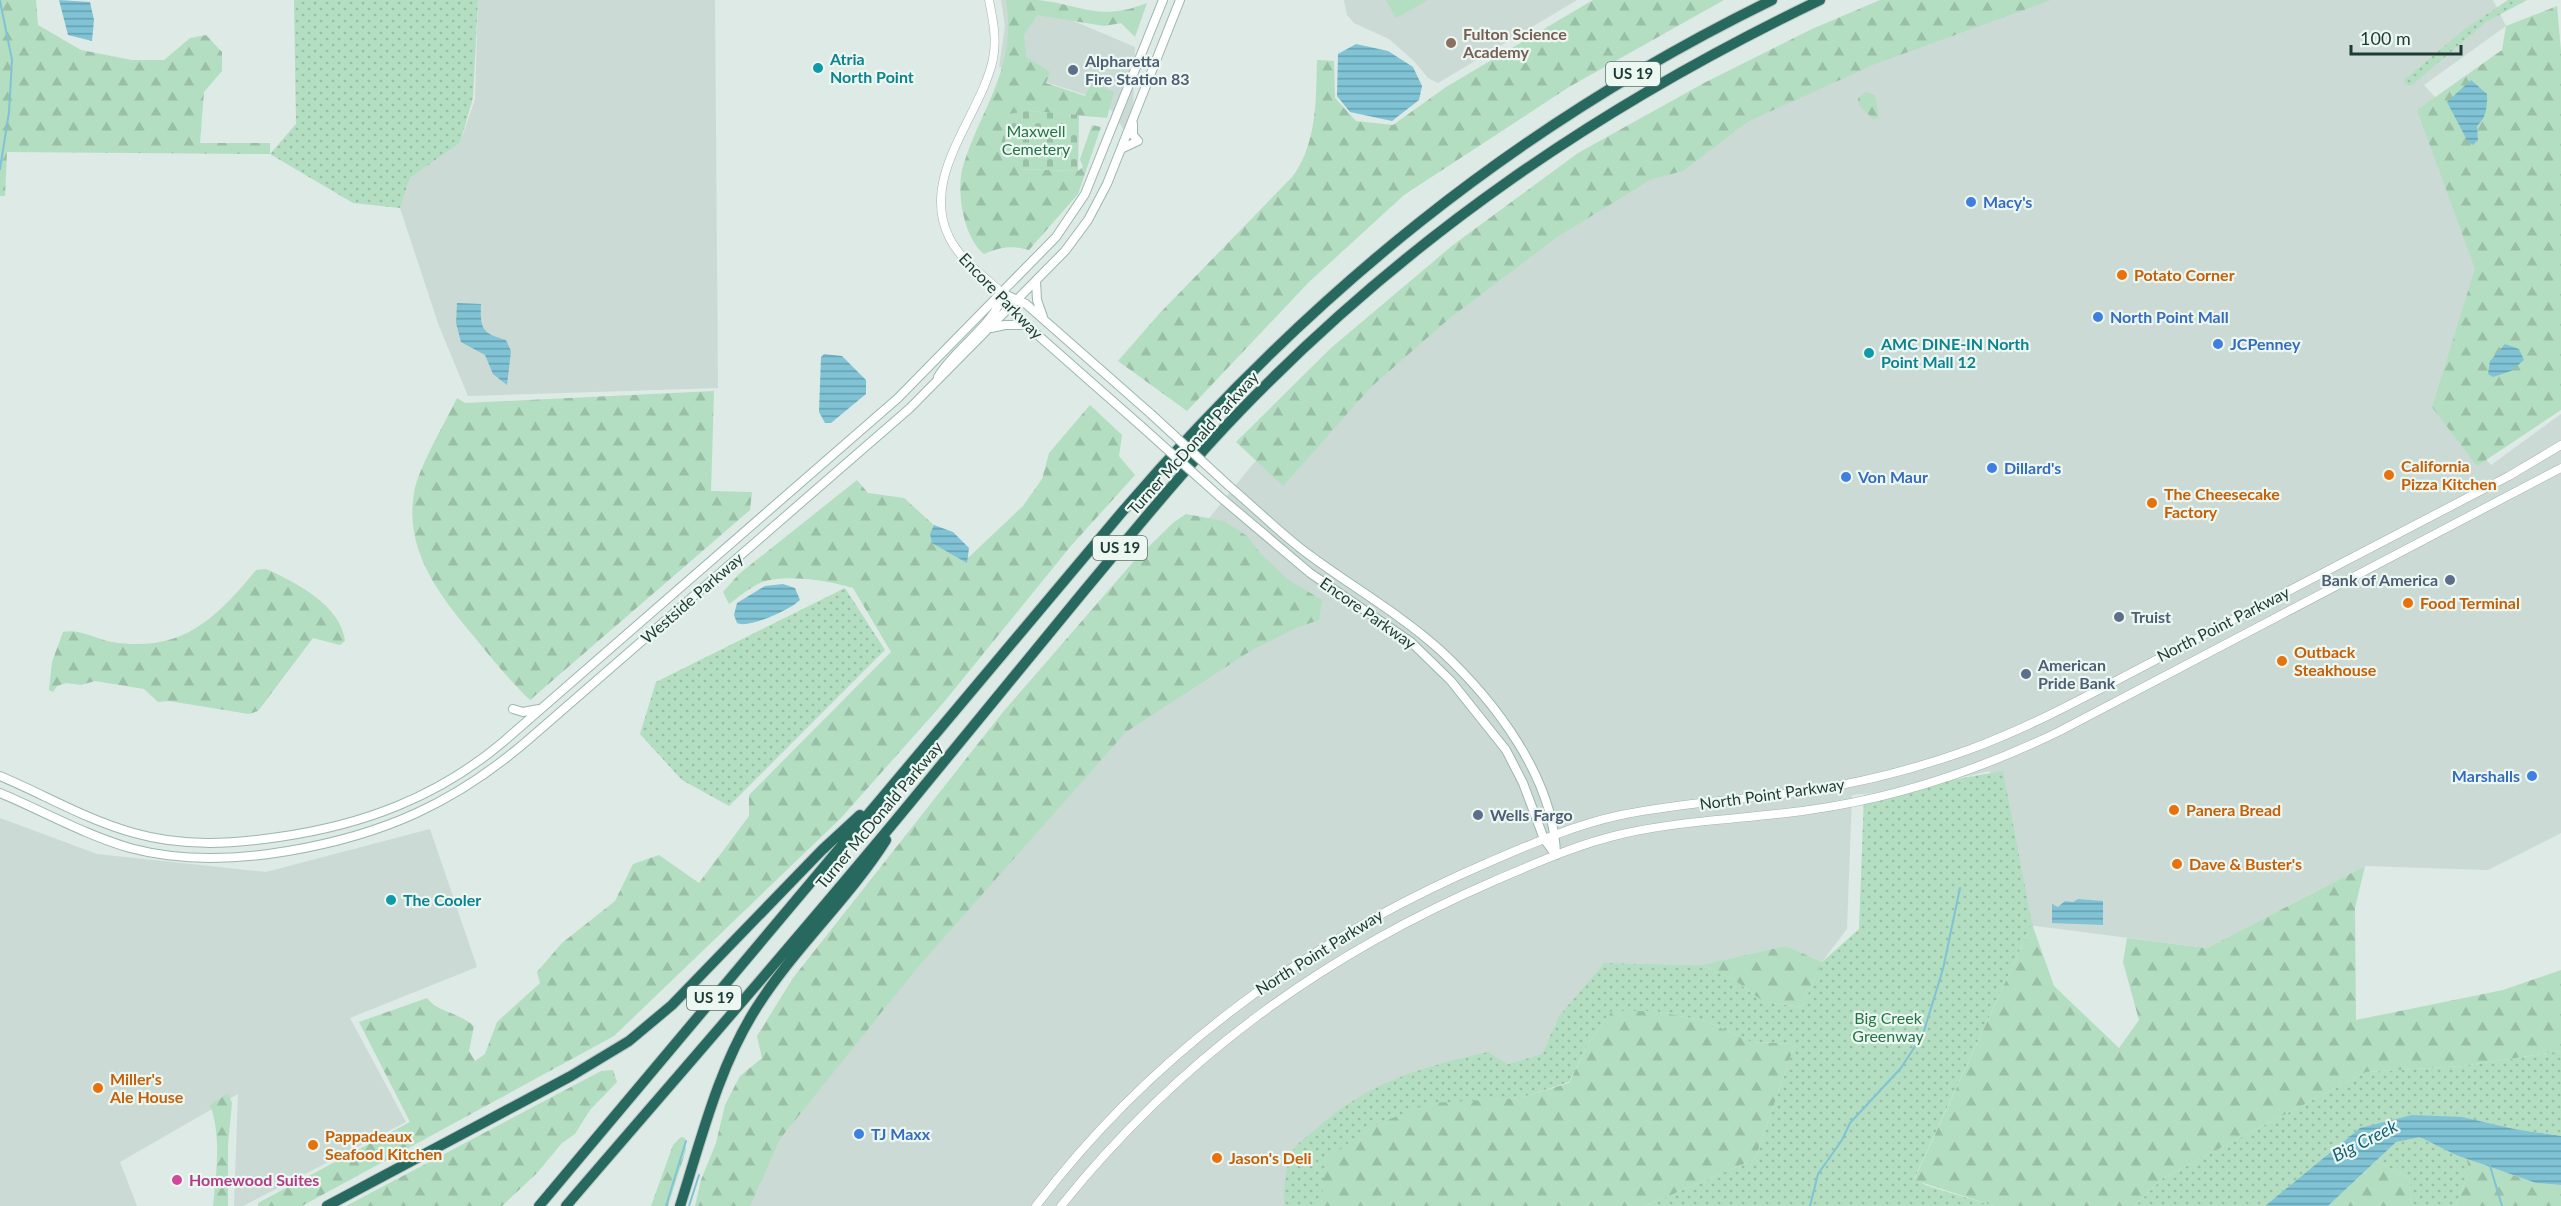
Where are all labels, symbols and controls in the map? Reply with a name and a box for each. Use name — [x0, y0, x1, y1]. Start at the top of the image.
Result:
scale bar — [2351, 18, 2460, 56]
place label: Fulton Science Academy — [1462, 24, 1567, 61]
text: 100 m — [2360, 27, 2411, 49]
marker: Fulton Science Academy — [1444, 36, 1458, 50]
place label: Atria North Point — [829, 49, 914, 86]
place label: Alpharetta Fire Station 83 — [1084, 51, 1190, 88]
marker: Atria North Point — [811, 61, 825, 75]
road number: US 19 — [1606, 62, 1660, 86]
marker: Alpharetta Fire Station 83 — [1066, 63, 1080, 77]
park label: Maxwell Cemetery — [1002, 121, 1071, 158]
place label: Macy's — [1983, 192, 2032, 211]
marker: Macy's — [1964, 195, 1978, 209]
street label: Encore Parkway — [956, 249, 1048, 343]
place label: Potato Corner — [2134, 265, 2235, 284]
marker: Potato Corner — [2115, 268, 2129, 282]
place label: North Point Mall — [2110, 307, 2229, 326]
marker: North Point Mall — [2091, 310, 2105, 324]
place label: AMC DINE-IN North Point Mall 12 — [1880, 334, 2029, 371]
place label: JCPenney — [2230, 334, 2301, 353]
marker: JCPenney — [2211, 337, 2225, 351]
marker: AMC DINE-IN North Point Mall 12 — [1862, 346, 1876, 360]
street label: Turner McDonald Parkway — [1123, 367, 1262, 518]
place label: California Pizza Kitchen — [2401, 456, 2497, 493]
place label: Dillard's — [2004, 458, 2061, 477]
marker: Dillard's — [1985, 461, 1999, 475]
place label: Von Maur — [1857, 467, 1928, 486]
marker: California Pizza Kitchen — [2382, 468, 2396, 482]
marker: Von Maur — [1839, 470, 1853, 484]
place label: The Cheesecake Factory — [2164, 484, 2280, 521]
marker: The Cheesecake Factory — [2145, 496, 2159, 510]
road number: US 19 — [1093, 536, 1147, 560]
street label: Westside Parkway — [637, 548, 747, 647]
place label: Bank of America — [2321, 570, 2438, 589]
street label: Encore Parkway — [1317, 573, 1420, 653]
marker: Bank of America — [2443, 573, 2457, 587]
street label: North Point Parkway — [2153, 582, 2293, 665]
place label: Food Terminal — [2420, 593, 2520, 612]
marker: Food Terminal — [2401, 596, 2415, 610]
place label: Truist — [2131, 607, 2171, 626]
marker: Truist — [2112, 610, 2126, 624]
place label: Outback Steakhouse — [2294, 642, 2377, 679]
marker: Outback Steakhouse — [2275, 654, 2289, 668]
place label: American Pride Bank — [2037, 655, 2116, 692]
marker: American Pride Bank — [2019, 667, 2033, 681]
street label: Turner McDonald Parkway — [811, 737, 946, 892]
place label: Marshalls — [2452, 766, 2520, 785]
marker: Marshalls — [2525, 769, 2539, 783]
street label: North Point Parkway — [1698, 774, 1846, 813]
place label: Panera Bread — [2186, 800, 2281, 819]
marker: Panera Bread — [2167, 803, 2181, 817]
place label: Wells Fargo — [1490, 805, 1573, 824]
marker: Wells Fargo — [1471, 808, 1485, 822]
place label: Dave & Buster's — [2189, 854, 2302, 873]
marker: Dave & Buster's — [2170, 857, 2184, 871]
place label: The Cooler — [403, 890, 481, 909]
marker: The Cooler — [384, 893, 398, 907]
street label: North Point Parkway — [1252, 904, 1386, 998]
road number: US 19 — [687, 986, 741, 1010]
park label: Big Creek Greenway — [1852, 1008, 1924, 1045]
place label: Miller's Ale House — [109, 1069, 184, 1106]
marker: Miller's Ale House — [91, 1081, 105, 1095]
water label: Big Creek — [2328, 1114, 2401, 1166]
place label: TJ Maxx — [871, 1124, 931, 1143]
place label: Pappadeaux Seafood Kitchen — [325, 1126, 442, 1163]
marker: TJ Maxx — [852, 1127, 866, 1141]
marker: Pappadeaux Seafood Kitchen — [306, 1138, 320, 1152]
place label: Jason's Deli — [1229, 1148, 1311, 1167]
marker: Jason's Deli — [1210, 1151, 1224, 1165]
place label: Homewood Suites — [189, 1170, 319, 1189]
marker: Homewood Suites — [170, 1173, 184, 1187]

